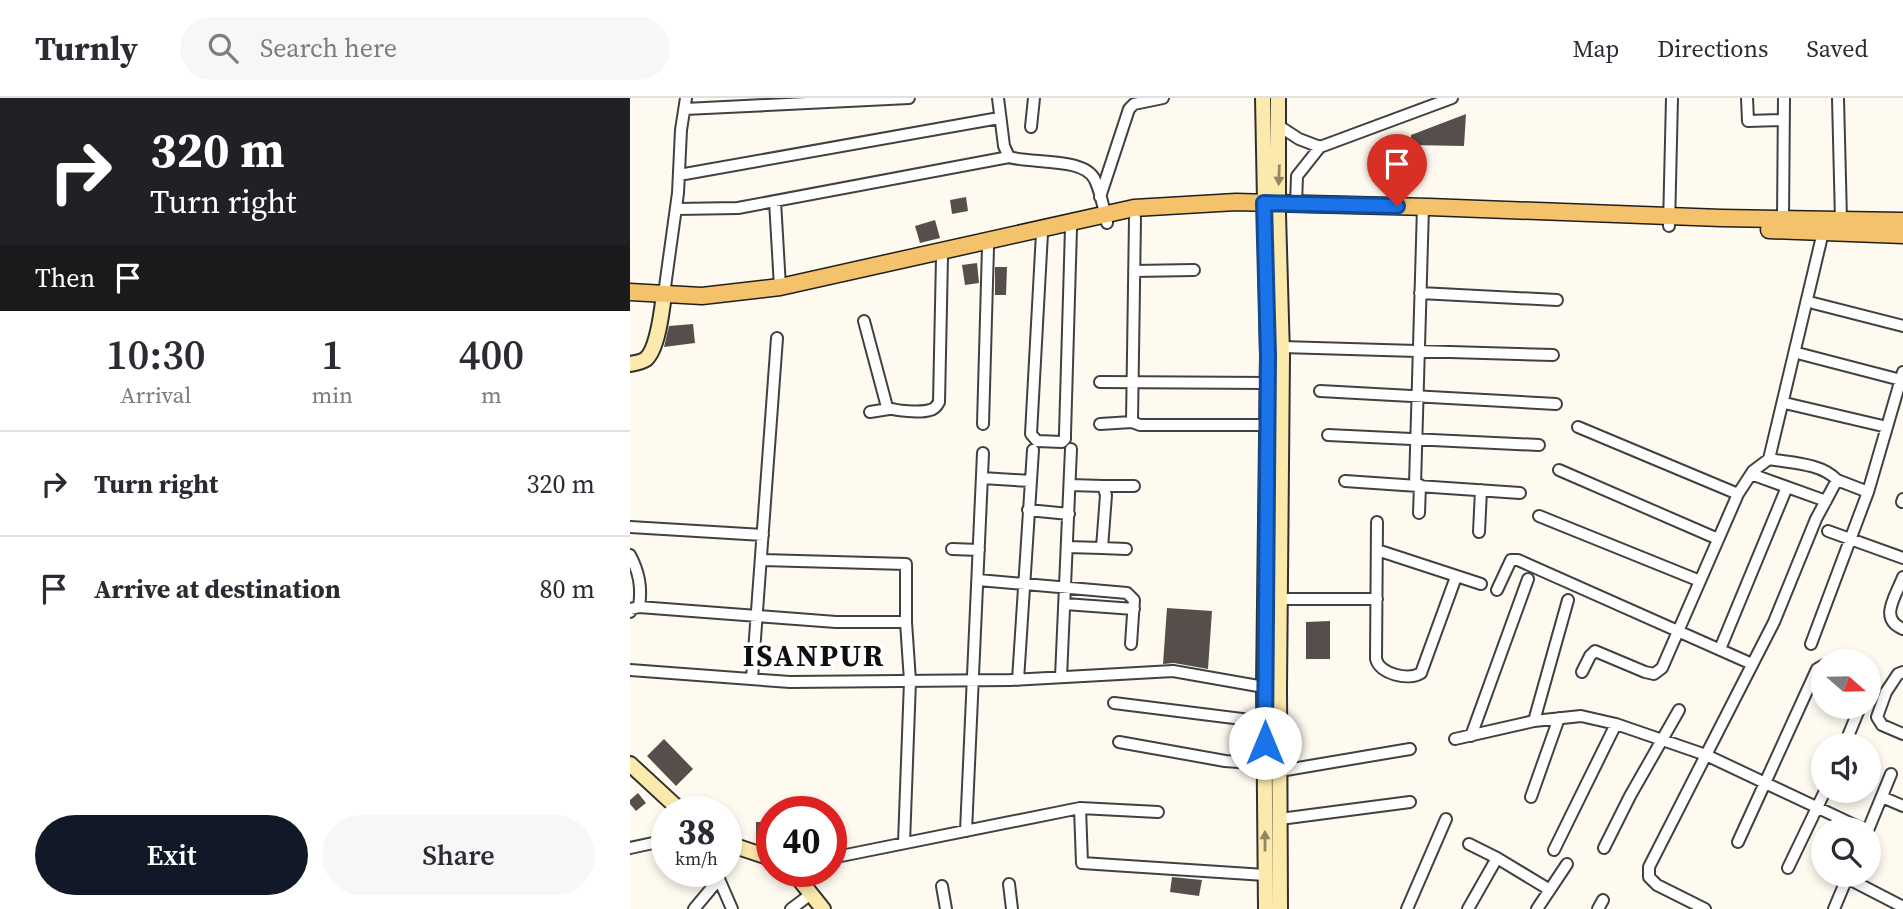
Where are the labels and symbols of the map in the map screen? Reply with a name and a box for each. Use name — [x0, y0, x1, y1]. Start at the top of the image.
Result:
pin — [1367, 134, 1427, 206]
one-way arrow — [1273, 164, 1284, 186]
district label: ISANPUR — [743, 635, 885, 676]
north arrow — [1811, 649, 1881, 719]
position arrow — [1228, 706, 1302, 780]
speed limit sign: 40 — [756, 796, 847, 887]
one-way arrow — [1259, 830, 1271, 852]

